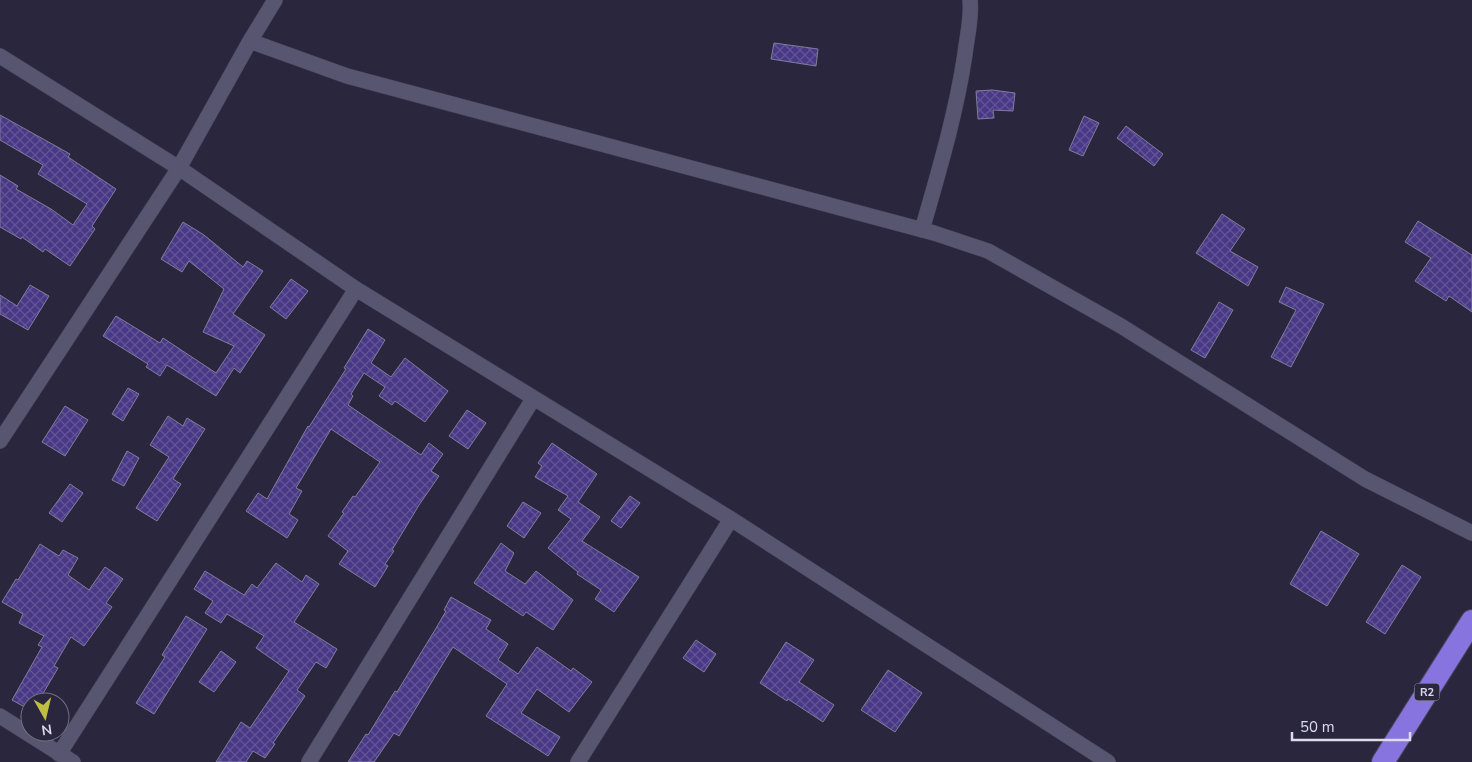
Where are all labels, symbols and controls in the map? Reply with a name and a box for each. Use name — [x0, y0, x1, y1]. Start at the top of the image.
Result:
road number: R2 — [1414, 684, 1440, 700]
north arrow — [20, 692, 70, 742]
scale bar — [1292, 710, 1410, 742]
text: 50 m — [1300, 717, 1335, 737]
text: N — [40, 719, 53, 740]

